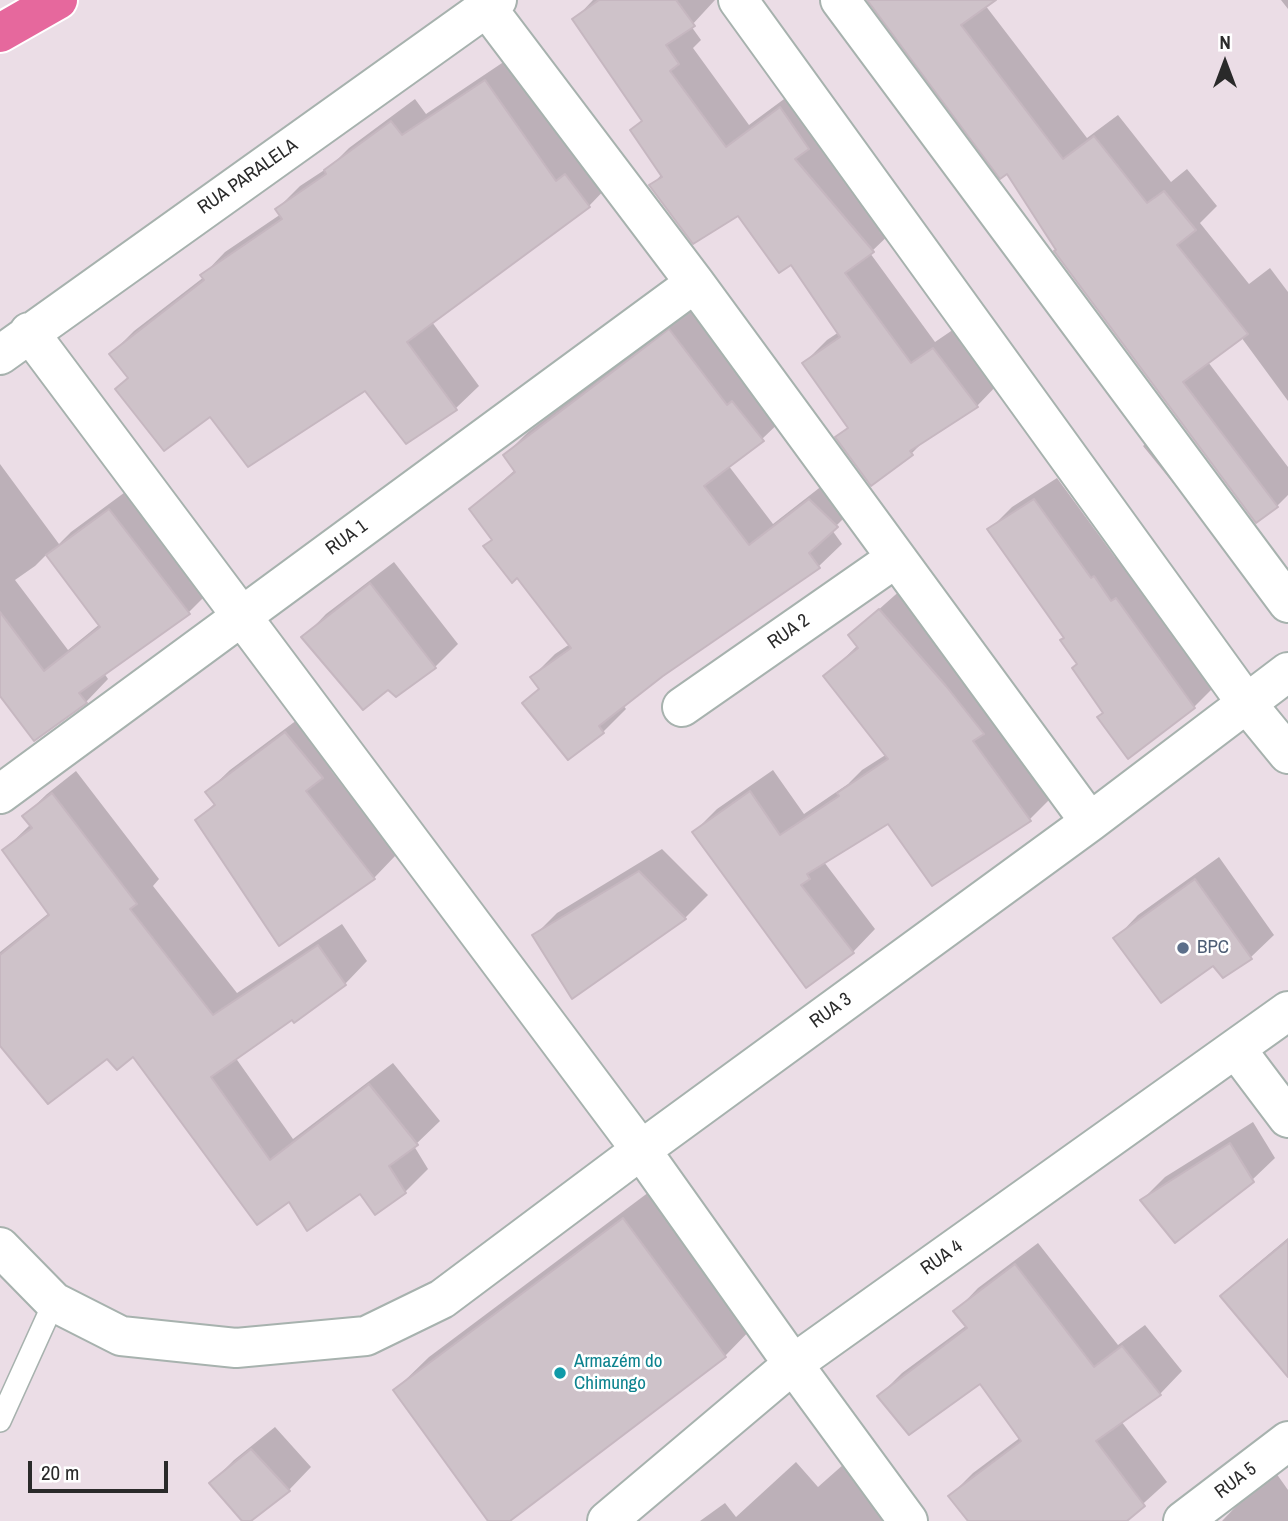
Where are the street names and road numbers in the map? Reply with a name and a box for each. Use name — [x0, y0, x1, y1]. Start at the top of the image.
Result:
street label: RUA PARALELA — [194, 134, 302, 220]
street label: RUA 1 — [322, 515, 372, 561]
street label: RUA 2 — [764, 610, 814, 654]
street label: RUA 3 — [806, 988, 856, 1034]
street label: RUA 4 — [917, 1236, 967, 1280]
street label: RUA 5 — [1211, 1458, 1261, 1504]

